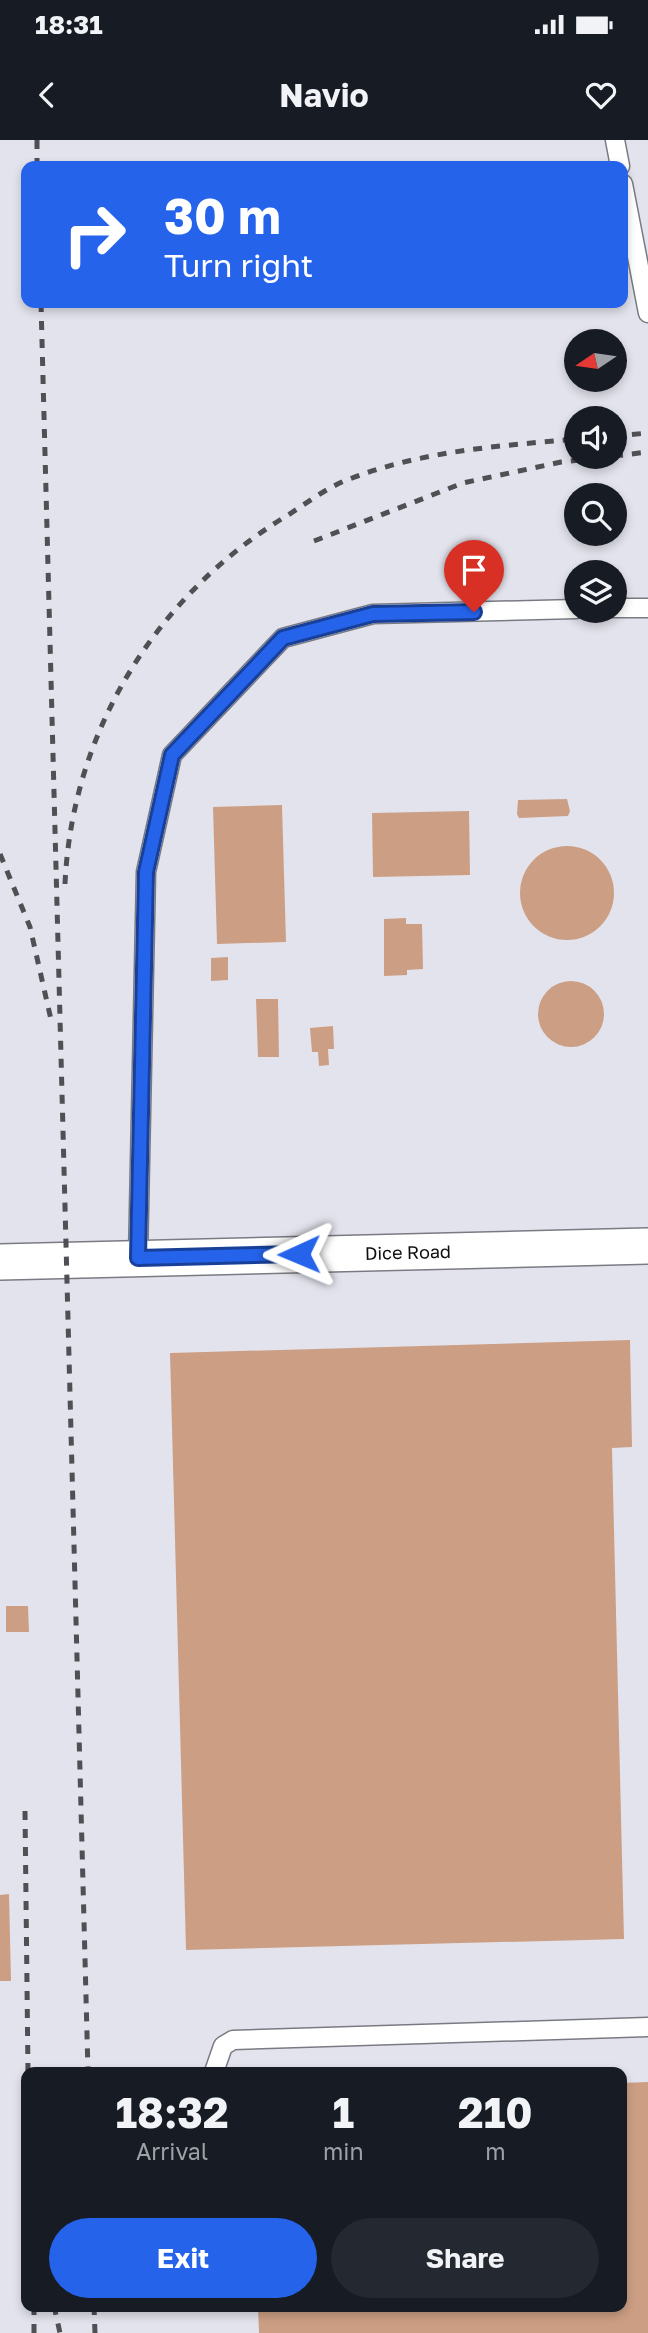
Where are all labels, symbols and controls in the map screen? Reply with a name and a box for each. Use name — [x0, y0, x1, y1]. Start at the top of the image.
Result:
text: 18:31 — [35, 9, 103, 40]
icon: back — [28, 76, 66, 114]
text: Navio — [279, 76, 369, 114]
icon: heart — [582, 76, 620, 114]
text: 30 m — [164, 186, 281, 245]
icon: right — [49, 189, 140, 280]
text: Turn right — [164, 246, 313, 284]
north arrow — [564, 329, 626, 392]
map controls — [564, 329, 627, 623]
button: sound — [564, 406, 627, 469]
button: search — [564, 483, 627, 546]
pin — [444, 540, 504, 612]
icon: arrive — [455, 551, 493, 589]
button: layers — [564, 560, 627, 623]
position arrow — [262, 1217, 336, 1291]
street label: Dice Road — [364, 1240, 451, 1264]
text: 18:32 — [115, 2087, 229, 2137]
text: 1 — [333, 2087, 354, 2137]
text: 210 — [458, 2087, 533, 2137]
text: Arrival — [136, 2137, 208, 2165]
text: min — [323, 2137, 364, 2165]
text: m — [485, 2137, 506, 2165]
button: Exit — [49, 2218, 317, 2298]
button: Share — [331, 2218, 599, 2298]

